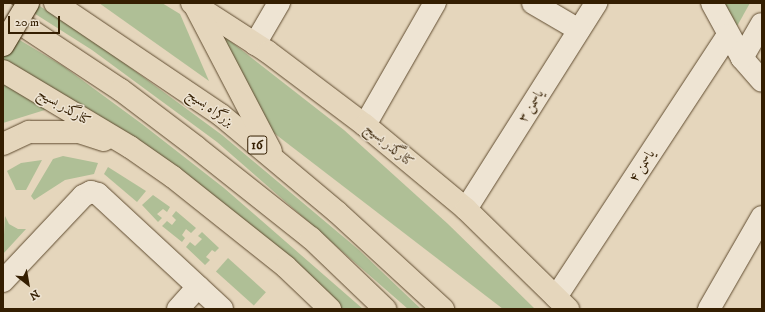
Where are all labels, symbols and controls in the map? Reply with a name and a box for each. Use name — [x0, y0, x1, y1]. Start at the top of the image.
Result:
scale bar — [10, 8, 62, 34]
text: 20 m — [15, 15, 39, 30]
street label: کنارگذر بسیج — [35, 85, 93, 129]
street label: بزرگراه بسیج — [183, 85, 237, 131]
street label: یاسمن ۳ — [514, 87, 548, 125]
street label: کنارگذر بسیج — [361, 120, 417, 170]
road number: 16 — [247, 134, 267, 156]
street label: یاسمن ۴ — [625, 147, 659, 185]
north arrow — [8, 264, 48, 304]
text: N — [27, 286, 42, 303]

